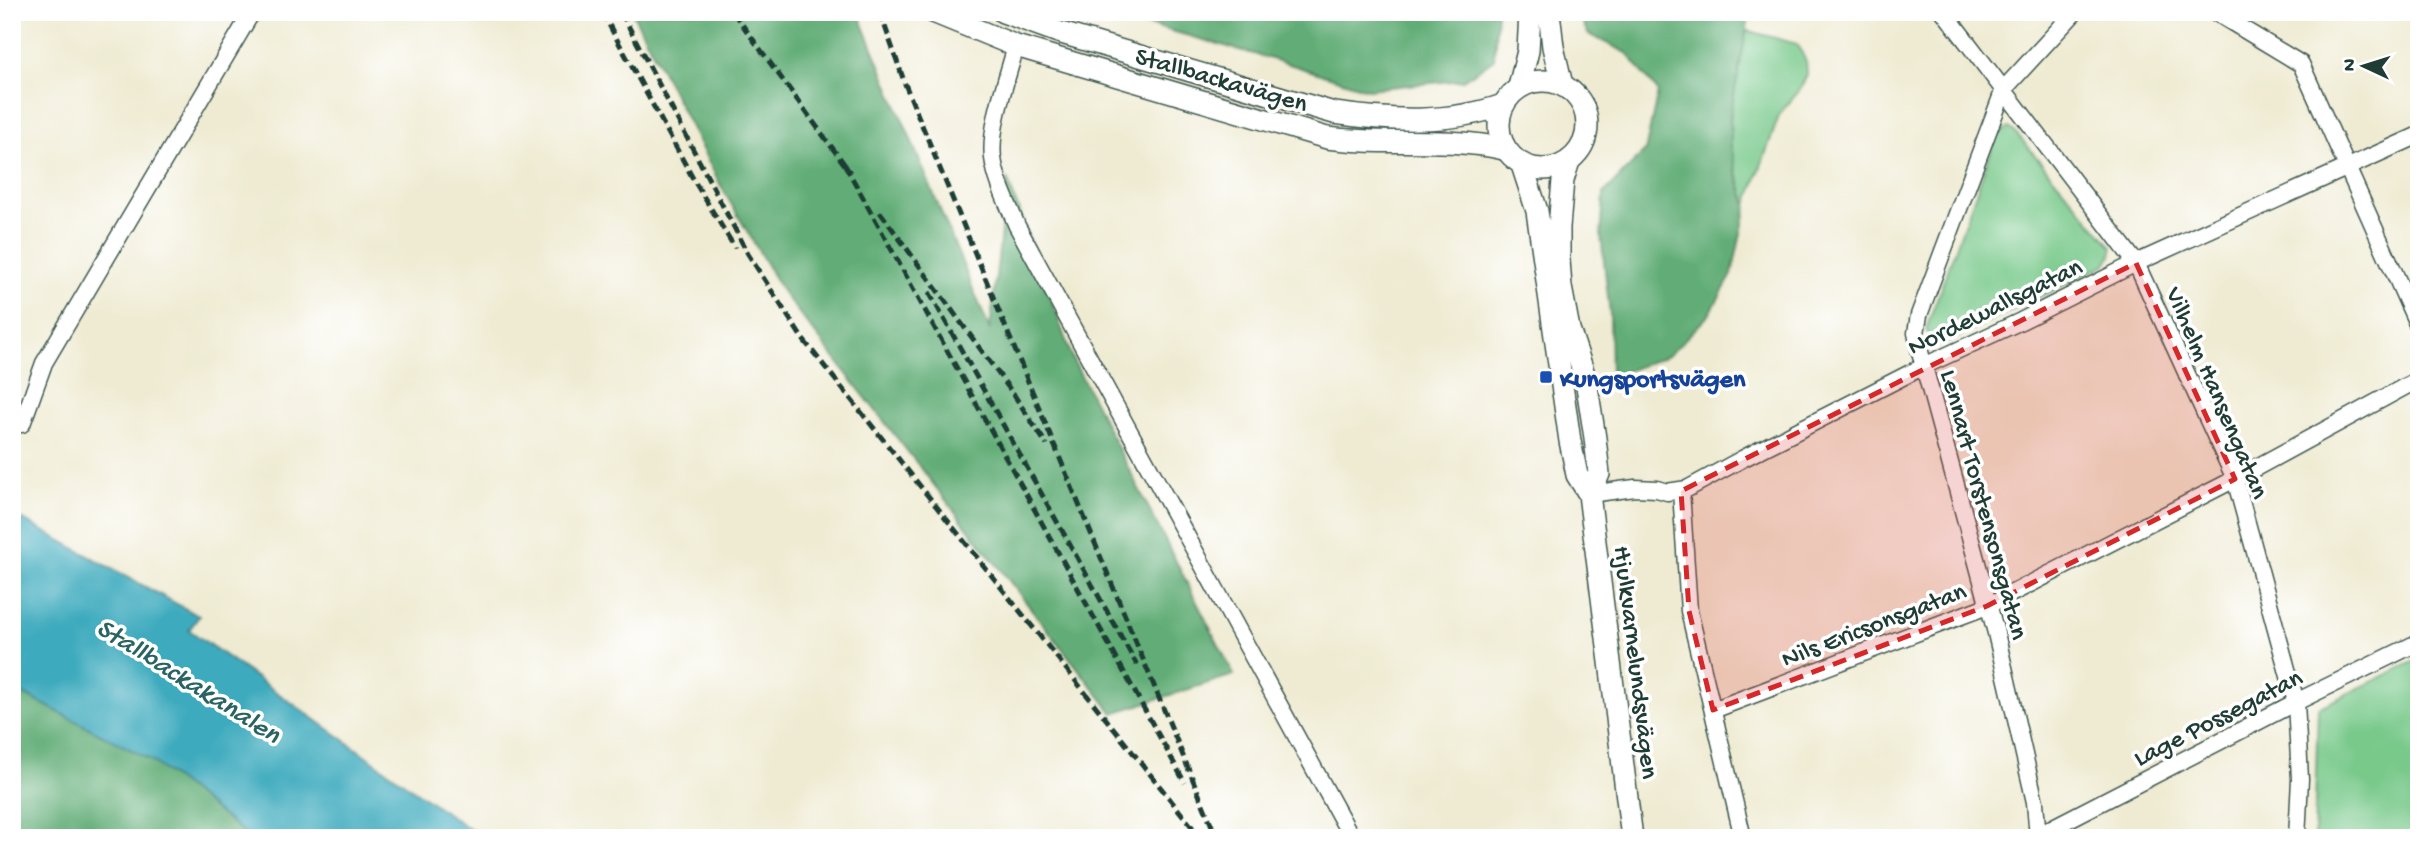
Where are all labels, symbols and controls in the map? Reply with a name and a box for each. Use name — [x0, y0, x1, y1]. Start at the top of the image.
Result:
north arrow — [2330, 32, 2400, 102]
street label: Stallbackavägen — [1131, 43, 1311, 122]
text: N — [2339, 58, 2362, 72]
street label: Nordewallsgatan — [1904, 253, 2089, 365]
street label: Vilhelm Hansengatan — [2156, 282, 2274, 505]
place label: Kungsportsvägen — [1559, 366, 1746, 397]
street label: Lennart Torstensonsgatan — [1931, 367, 2033, 644]
marker: Kungsportsvägen — [1538, 369, 1554, 385]
street label: Hjulkvarnelundsvägen — [1604, 544, 1663, 781]
street label: Nils Ericsonsgatan — [1778, 577, 1972, 677]
water label: Stallbackakanalen — [89, 613, 286, 753]
street label: Lage Possegatan — [2129, 664, 2309, 776]

